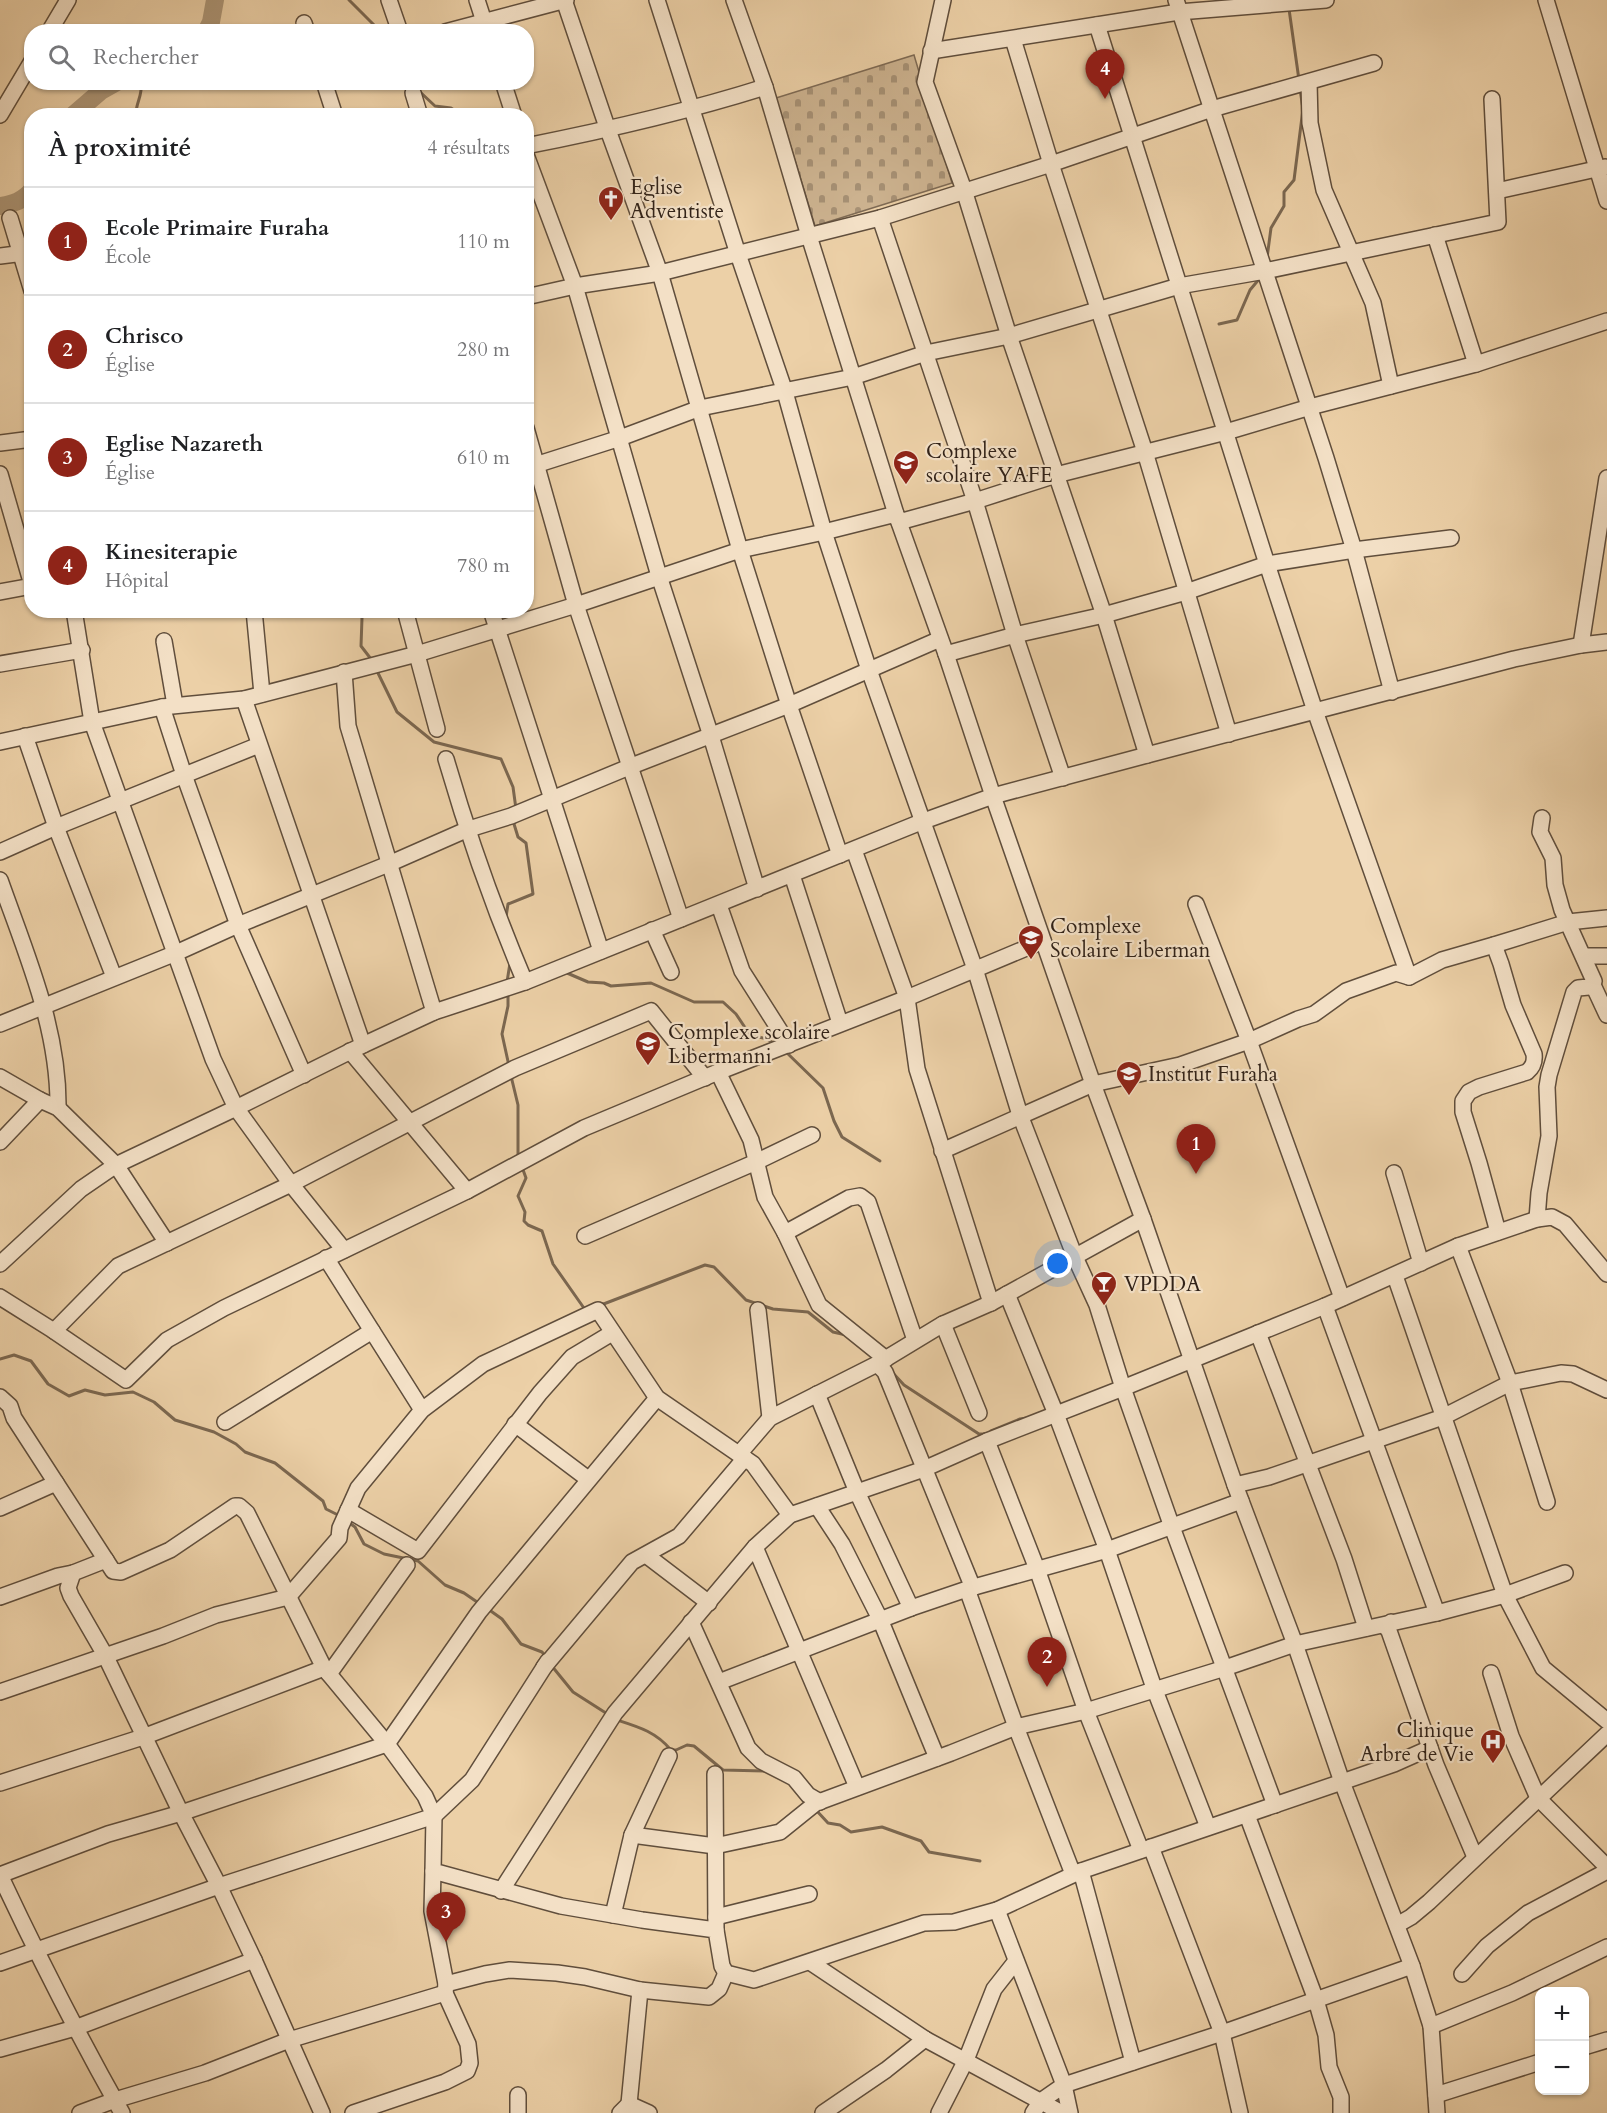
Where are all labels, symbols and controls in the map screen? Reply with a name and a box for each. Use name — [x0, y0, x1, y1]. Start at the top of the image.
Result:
search box — [24, 24, 534, 90]
icon: search — [45, 41, 78, 74]
text: Rechercher — [93, 42, 198, 72]
pin: 4 — [1086, 50, 1124, 99]
text: À proximité — [48, 130, 191, 165]
text: 4 résultats — [427, 134, 510, 161]
place label: Eglise Adventiste — [630, 173, 724, 226]
church icon: Eglise Adventiste — [596, 184, 626, 222]
text: Ecole Primaire Furaha — [105, 213, 329, 243]
text: 1 — [62, 228, 73, 255]
text: 110 m — [457, 228, 510, 255]
text: École — [105, 243, 151, 270]
text: Chrisco — [105, 321, 183, 351]
text: 2 — [62, 336, 73, 363]
text: 280 m — [457, 336, 510, 363]
text: Église — [105, 351, 155, 378]
text: Eglise Nazareth — [105, 429, 263, 459]
place label: Complexe scolaire YAFE — [926, 437, 1053, 490]
text: 3 — [62, 444, 73, 471]
text: 610 m — [457, 444, 510, 471]
school or university icon: Complexe scolaire YAFE — [891, 448, 921, 486]
text: Église — [105, 459, 155, 486]
text: Kinesiterapie — [105, 537, 238, 567]
text: 4 — [62, 552, 73, 579]
text: 780 m — [457, 552, 510, 579]
text: Hôpital — [105, 567, 169, 594]
place label: Complexe Scolaire Liberman — [1050, 912, 1211, 965]
school or university icon: Complexe Scolaire Liberman — [1016, 923, 1046, 961]
place label: Complexe scolaire Libermanni — [668, 1018, 830, 1071]
school or university icon: Complexe scolaire Libermanni — [633, 1029, 663, 1067]
school or university icon: Institut Furaha — [1114, 1059, 1144, 1097]
place label: Institut Furaha — [1148, 1060, 1278, 1089]
pin: 1 — [1176, 1124, 1216, 1174]
your location — [1043, 1249, 1072, 1278]
bar icon: VPDDA — [1089, 1269, 1119, 1307]
place label: VPDDA — [1124, 1270, 1201, 1299]
pin: 2 — [1028, 1638, 1066, 1687]
place label: Clinique Arbre de Vie — [1360, 1716, 1474, 1769]
hospital icon: Clinique Arbre de Vie — [1478, 1727, 1508, 1765]
pin: 3 — [426, 1892, 466, 1942]
map controls — [1535, 1987, 1589, 2095]
button: + — [1535, 1987, 1589, 2041]
button: − — [1535, 2041, 1589, 2095]

